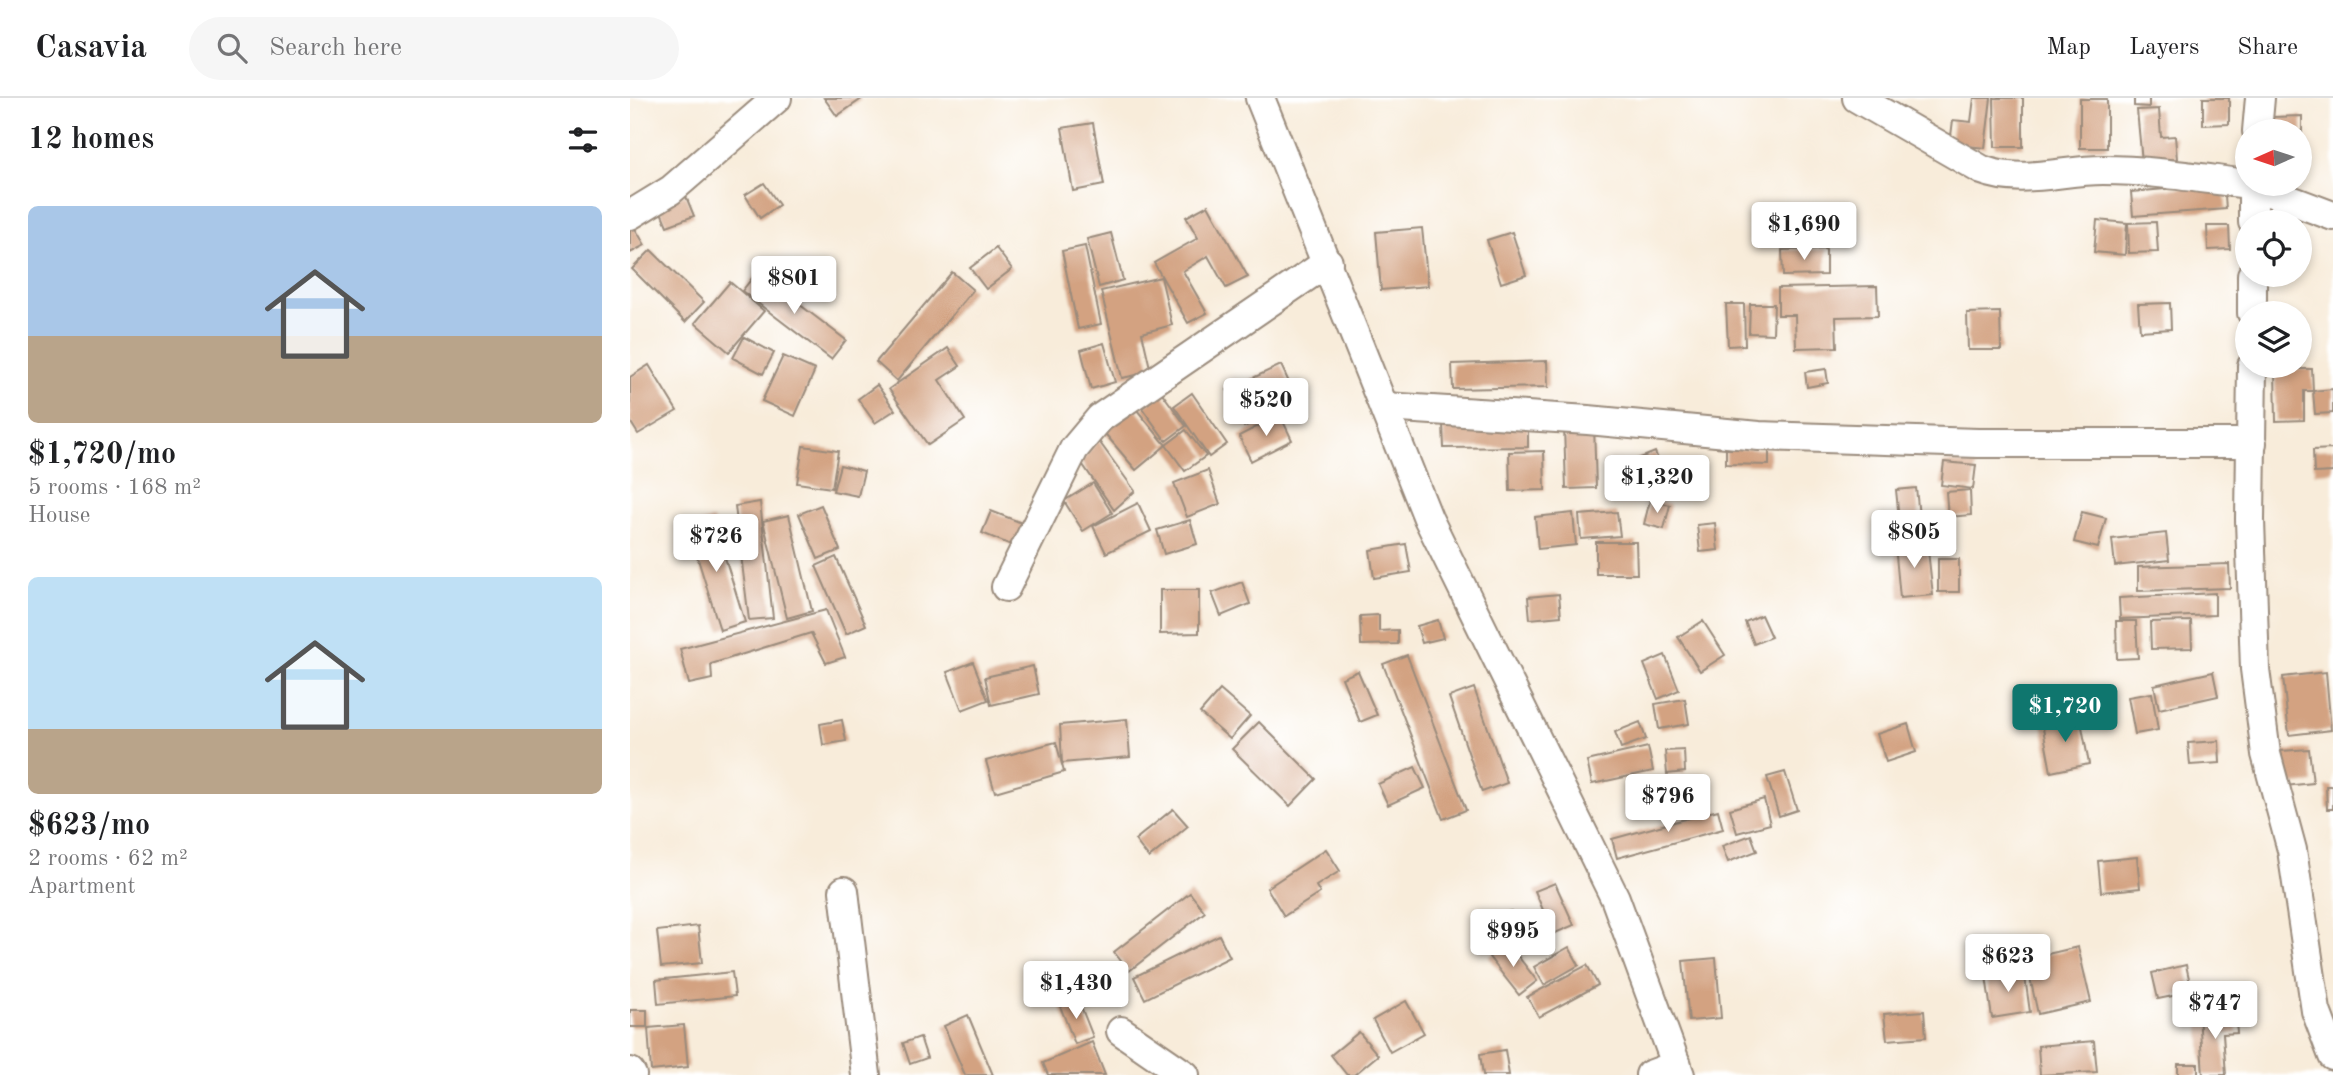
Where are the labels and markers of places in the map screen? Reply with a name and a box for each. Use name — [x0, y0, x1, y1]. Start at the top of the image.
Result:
pin: $1,690 — [1747, 202, 1861, 262]
pin: $801 — [753, 256, 835, 316]
pin: $520 — [1225, 378, 1307, 438]
pin: $1,320 — [1600, 456, 1714, 515]
pin: $805 — [1873, 510, 1955, 570]
pin: $726 — [675, 514, 757, 574]
pin: $1,720 — [2008, 684, 2122, 744]
pin: $796 — [1627, 774, 1709, 834]
pin: $995 — [1472, 910, 1554, 969]
pin: $623 — [1967, 934, 2049, 994]
pin: $1,430 — [1019, 962, 1133, 1021]
pin: $747 — [2174, 982, 2256, 1041]

